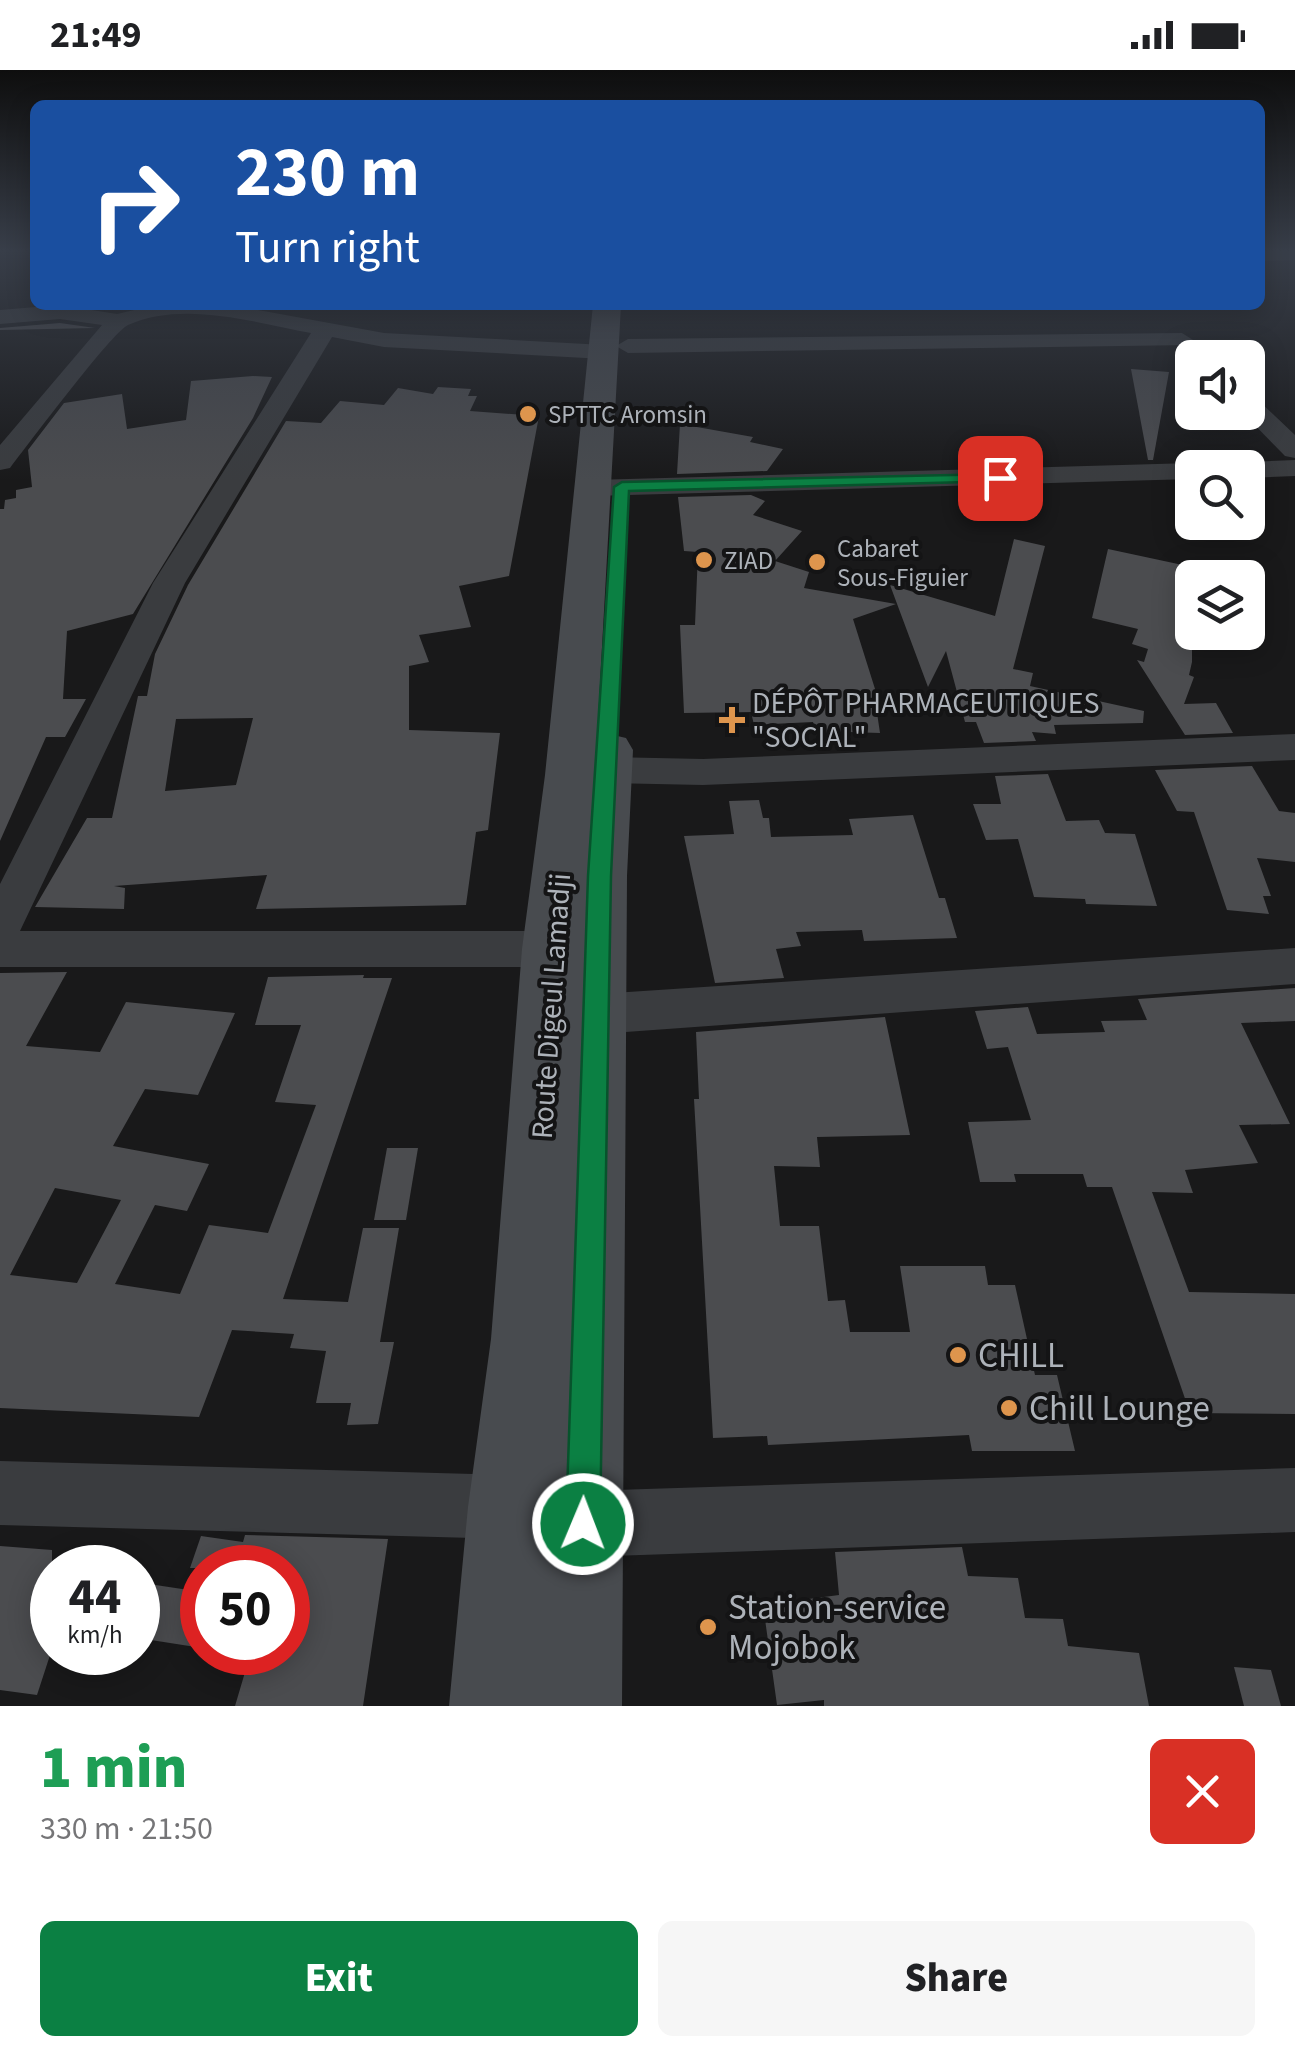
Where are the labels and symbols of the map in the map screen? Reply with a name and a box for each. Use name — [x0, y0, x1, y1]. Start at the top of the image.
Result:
place label: SPTTC Aromsin — [548, 397, 707, 433]
marker: SPTTC Aromsin — [517, 403, 539, 425]
pin — [958, 436, 1043, 521]
place label: Cabaret Sous-Figuier — [837, 531, 968, 596]
place label: ZIAD — [724, 543, 773, 579]
marker: ZIAD — [693, 549, 715, 571]
marker: Cabaret Sous-Figuier — [806, 551, 828, 573]
place label: DÉPÔT PHARMACEUTIQUES "SOCIAL" — [752, 682, 1100, 759]
marker: DÉPÔT PHARMACEUTIQUES "SOCIAL" — [721, 709, 743, 731]
street label: Route Digeul Lamadji — [521, 872, 582, 1140]
place label: CHILL — [978, 1331, 1064, 1381]
marker: CHILL — [947, 1344, 969, 1366]
place label: Chill Lounge — [1029, 1384, 1210, 1434]
marker: Chill Lounge — [998, 1397, 1020, 1419]
position arrow — [531, 1472, 635, 1576]
speed limit sign: 50 — [180, 1545, 310, 1675]
place label: Station-service Mojobok — [728, 1583, 946, 1673]
marker: Station-service Mojobok — [697, 1616, 719, 1638]

